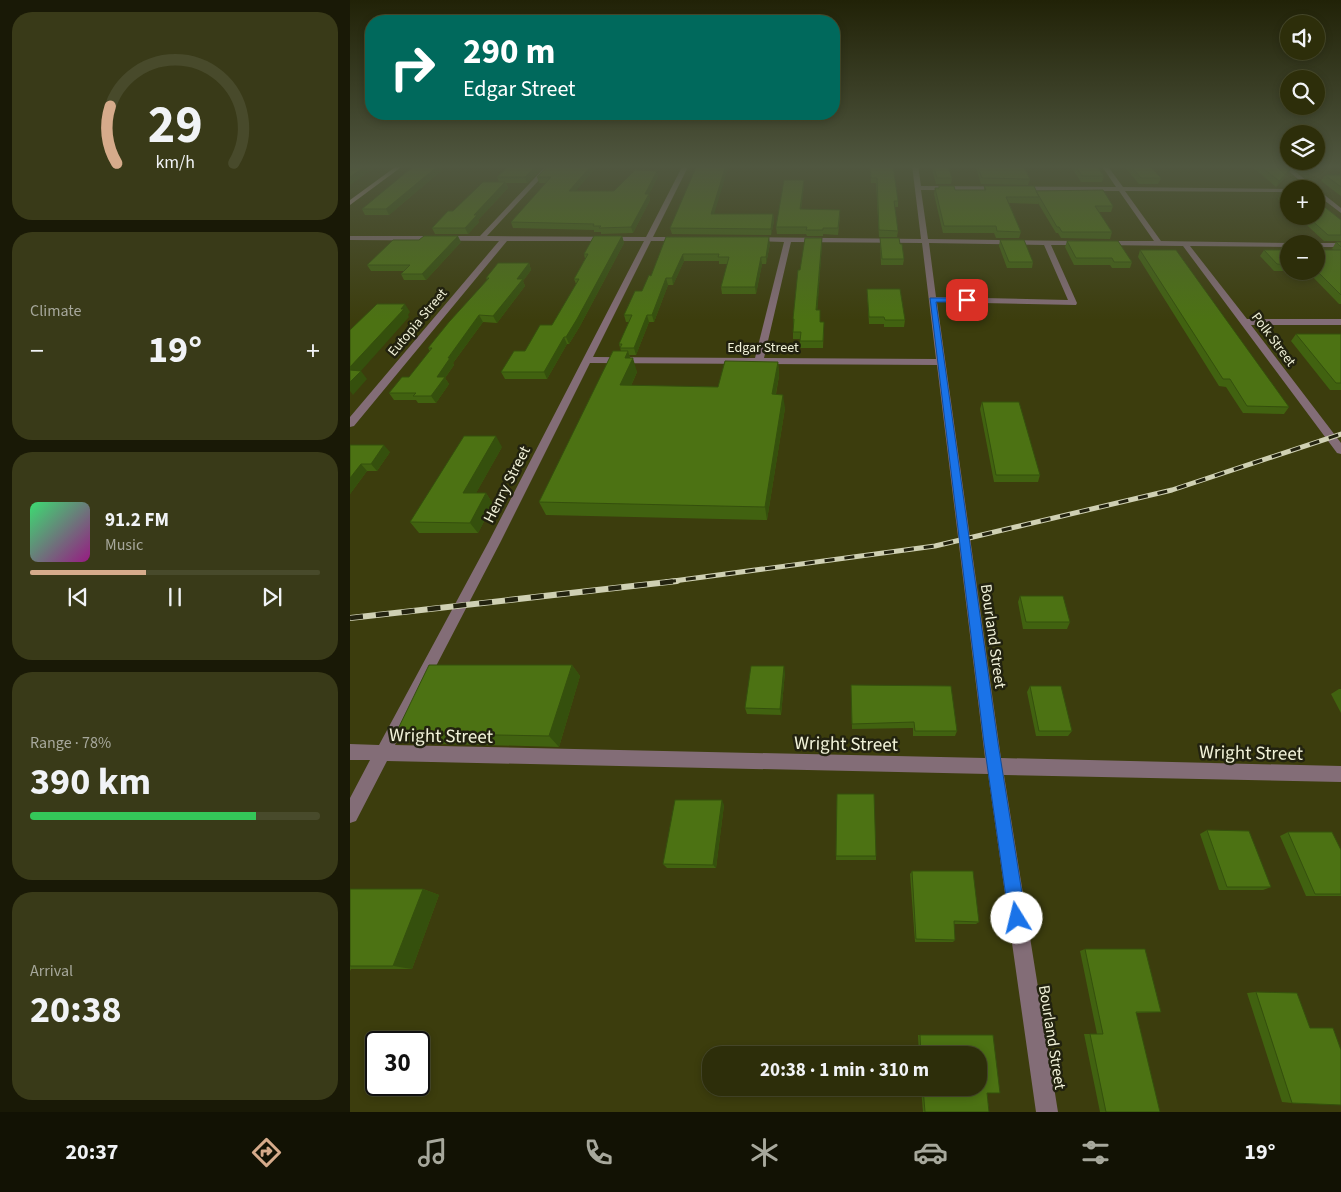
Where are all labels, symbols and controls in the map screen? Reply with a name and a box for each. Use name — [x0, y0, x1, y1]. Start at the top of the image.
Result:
map controls — [1280, 15, 1325, 280]
button: sound — [1280, 15, 1325, 60]
text: 290 m — [463, 27, 555, 77]
icon: right — [380, 35, 445, 100]
button: search — [1280, 70, 1325, 115]
text: Edgar Street — [463, 73, 576, 105]
text: 29 — [148, 89, 202, 163]
button: layers — [1280, 125, 1325, 170]
text: km/h — [155, 150, 195, 175]
button: + — [1280, 180, 1325, 225]
button: − — [1280, 235, 1325, 280]
pin — [946, 279, 988, 321]
street label: Eutopia Street — [383, 284, 452, 361]
icon: arrive — [953, 286, 981, 314]
text: Climate — [30, 300, 81, 322]
street label: Polk Street — [1246, 308, 1300, 371]
text: 19° — [148, 323, 202, 377]
text: − — [30, 331, 44, 371]
text: + — [306, 331, 320, 371]
street label: Edgar Street — [727, 338, 799, 358]
street label: Henry Street — [478, 442, 536, 527]
text: 91.2 FM — [105, 507, 169, 534]
text: Music — [105, 534, 143, 556]
street label: Bourland Street — [975, 582, 1011, 690]
icon: previous — [64, 583, 92, 611]
icon: pause — [161, 583, 189, 611]
icon: next — [258, 583, 286, 611]
street label: Wright Street — [389, 722, 494, 751]
street label: Wright Street — [794, 730, 899, 759]
text: Range · 78% — [30, 732, 111, 754]
street label: Wright Street — [1199, 739, 1304, 768]
text: 390 km — [30, 755, 151, 809]
position arrow — [990, 891, 1042, 943]
text: Arrival — [30, 960, 73, 982]
text: 20:38 — [30, 983, 122, 1037]
street label: Bourland Street — [1033, 983, 1071, 1092]
speed limit sign: 30 — [365, 1031, 430, 1096]
text: 20:38 · 1 min · 310 m — [760, 1057, 929, 1084]
icon: directions — [249, 1135, 284, 1170]
icon: music — [415, 1135, 450, 1170]
icon: phone — [581, 1135, 616, 1170]
icon: climate — [747, 1135, 782, 1170]
icon: car — [913, 1135, 948, 1170]
icon: filters — [1078, 1135, 1113, 1170]
text: 20:37 — [65, 1136, 118, 1168]
text: 19° — [1244, 1136, 1276, 1168]

